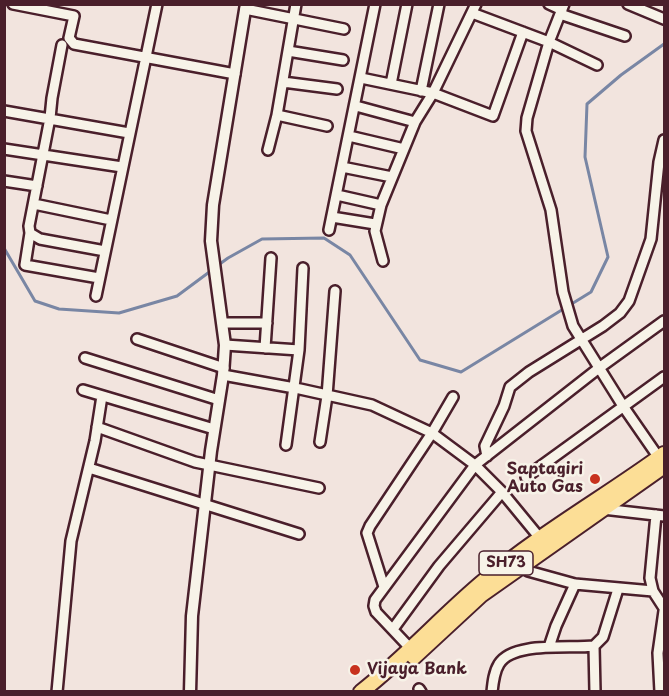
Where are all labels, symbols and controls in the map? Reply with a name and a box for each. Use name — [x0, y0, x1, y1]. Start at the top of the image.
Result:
place label: Saptagiri Auto Gas — [507, 460, 583, 498]
marker: Saptagiri Auto Gas — [588, 472, 602, 486]
road number: SH73 — [479, 551, 533, 575]
place label: Vijaya Bank — [367, 660, 467, 680]
marker: Vijaya Bank — [348, 663, 362, 677]

